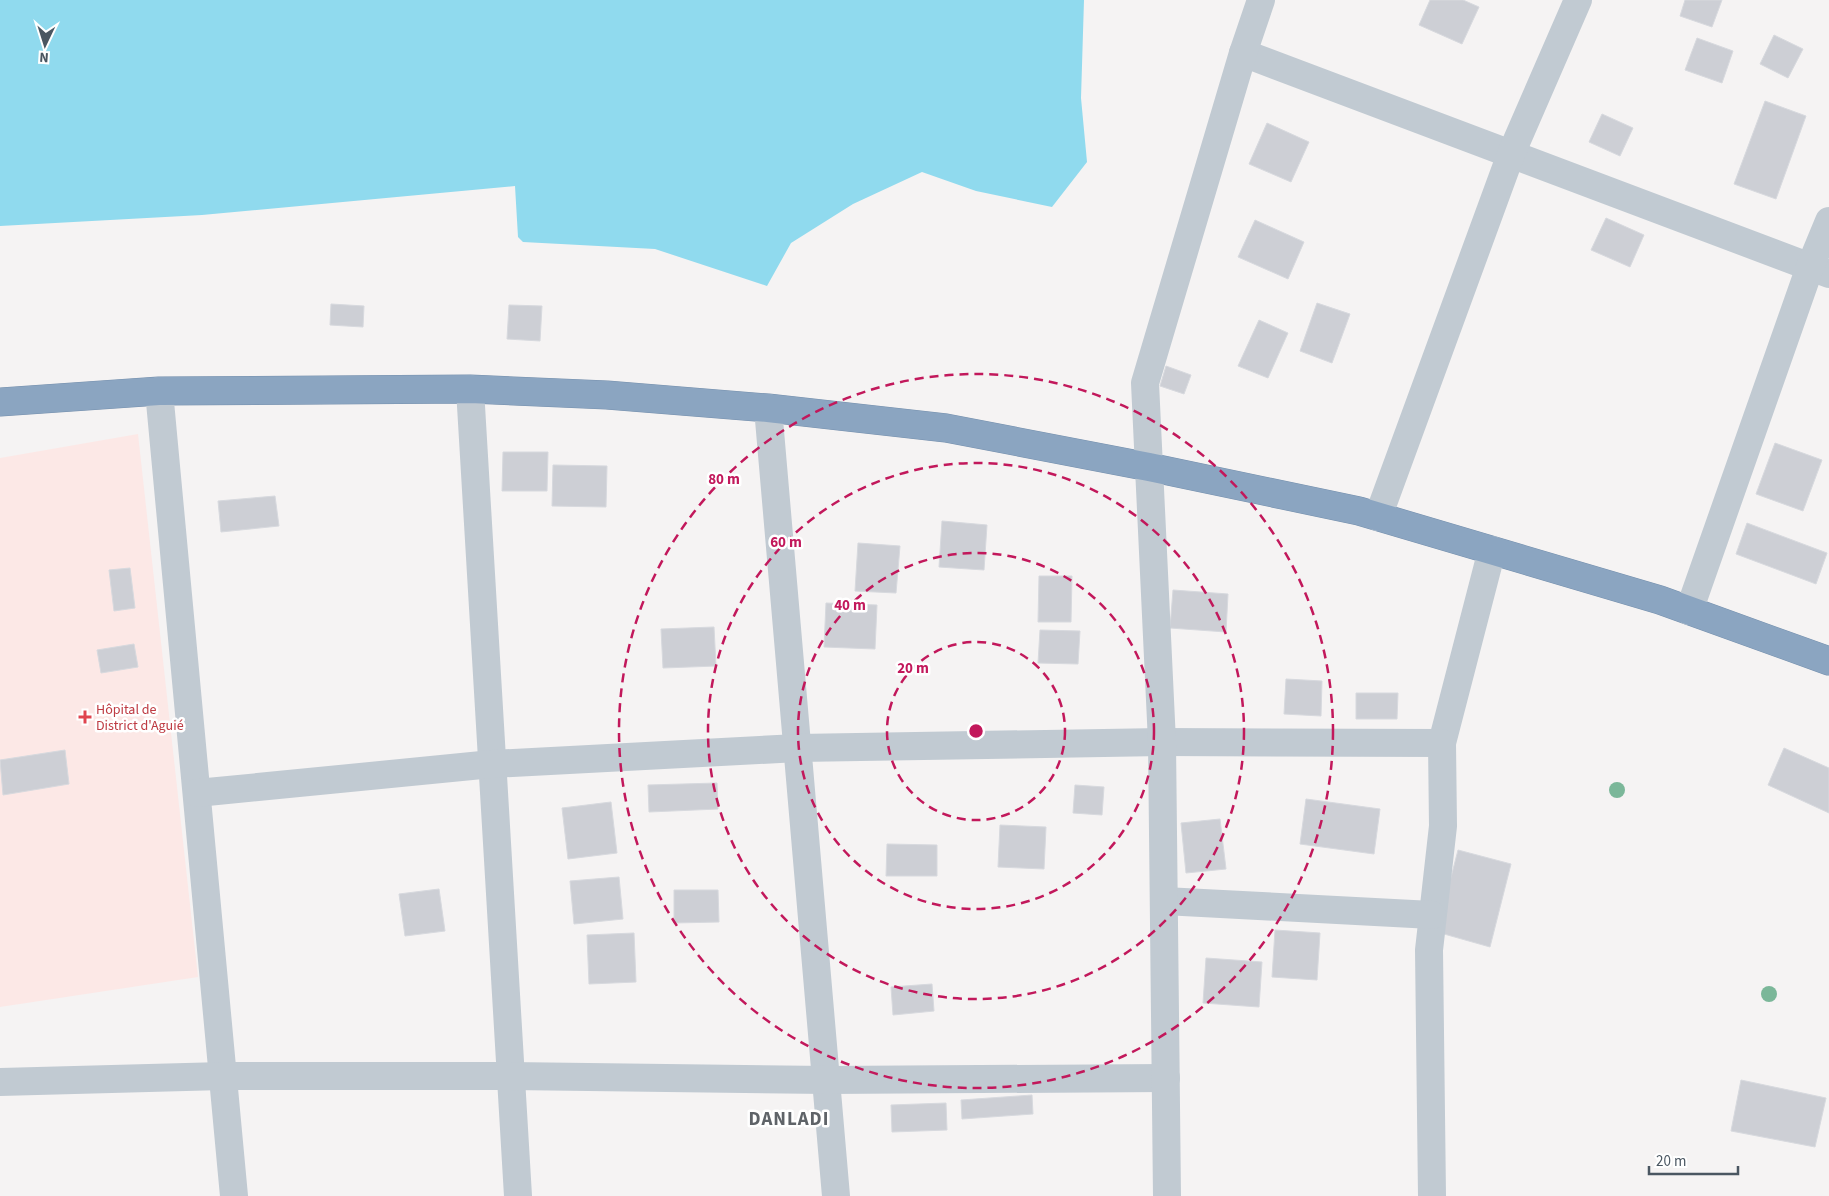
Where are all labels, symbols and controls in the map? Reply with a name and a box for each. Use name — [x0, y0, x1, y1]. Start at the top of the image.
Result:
north arrow — [20, 20, 70, 70]
text: N — [39, 47, 50, 67]
text: 80 m — [708, 469, 740, 490]
text: 60 m — [770, 532, 802, 553]
text: 40 m — [834, 595, 866, 616]
text: 20 m — [897, 658, 929, 679]
place label: Hôpital de District d'Aguié — [96, 700, 184, 736]
marker: Hôpital de District d'Aguié — [78, 710, 92, 724]
centre of rings — [967, 722, 985, 740]
district label: DANLADI — [749, 1106, 829, 1133]
scale bar — [1649, 1144, 1738, 1176]
text: 20 m — [1656, 1151, 1686, 1172]

